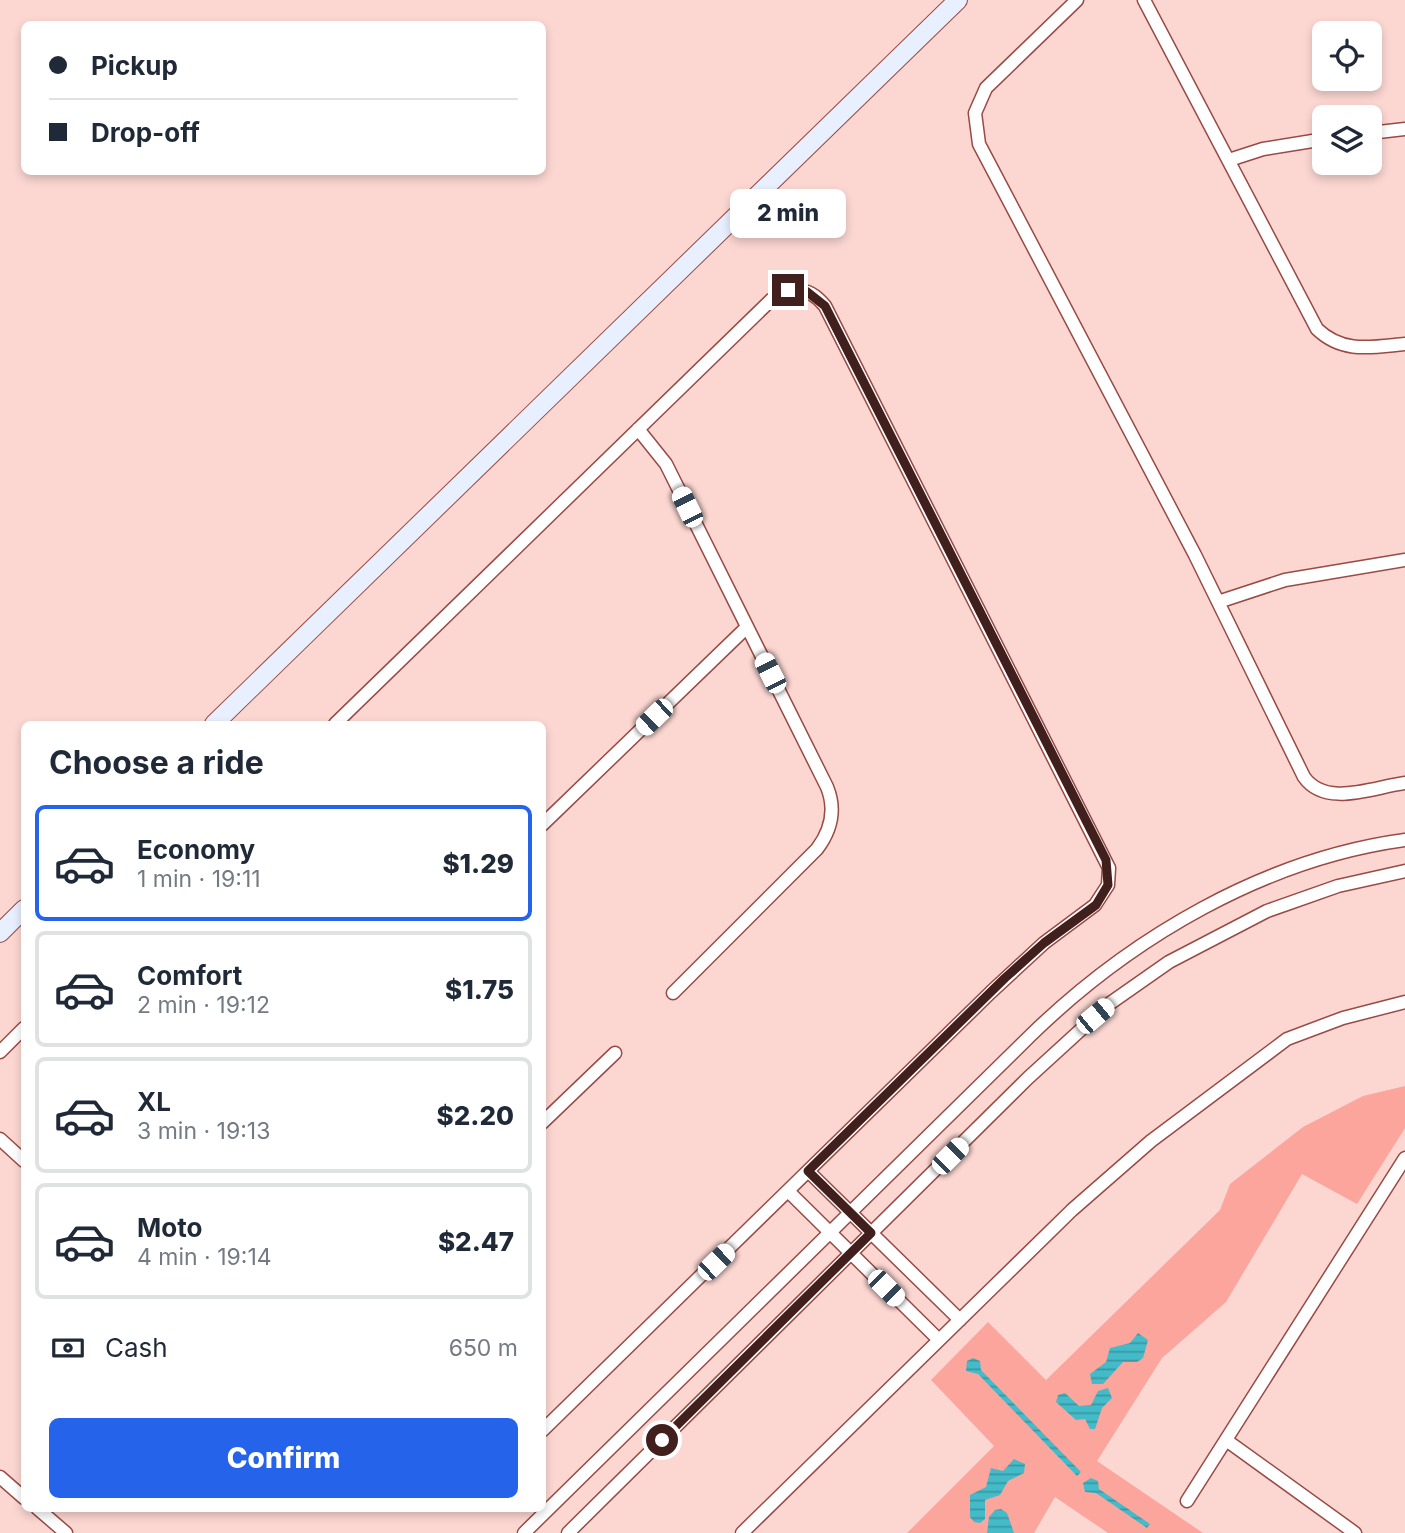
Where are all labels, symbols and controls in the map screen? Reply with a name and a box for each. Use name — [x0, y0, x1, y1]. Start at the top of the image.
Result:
map controls — [1312, 21, 1382, 175]
button: locate — [1312, 21, 1382, 91]
text: Pickup — [91, 50, 178, 81]
button: layers — [1312, 105, 1382, 175]
text: Drop-off — [91, 117, 200, 148]
callout: 2 min — [730, 188, 846, 238]
text: 2 min — [757, 199, 819, 227]
route end — [772, 274, 804, 306]
car — [669, 484, 706, 530]
car — [752, 650, 789, 696]
car — [632, 695, 677, 739]
text: Choose a ride — [49, 743, 264, 782]
icon: car — [53, 832, 116, 895]
text: Economy — [137, 834, 255, 865]
text: $1.29 — [442, 848, 514, 879]
text: 1 min · 19:11 — [137, 865, 261, 893]
icon: car — [53, 958, 116, 1021]
text: Comfort — [137, 960, 242, 991]
text: $1.75 — [445, 974, 514, 1005]
text: 2 min · 19:12 — [137, 991, 270, 1019]
car — [1073, 994, 1118, 1038]
icon: car — [53, 1084, 116, 1147]
text: XL — [137, 1086, 171, 1117]
text: $2.20 — [437, 1100, 514, 1131]
text: 3 min · 19:13 — [137, 1117, 270, 1145]
car — [928, 1134, 973, 1178]
icon: car — [53, 1210, 116, 1273]
text: Moto — [137, 1212, 202, 1243]
text: $2.47 — [438, 1226, 514, 1257]
car — [694, 1240, 739, 1284]
text: 4 min · 19:14 — [137, 1243, 272, 1271]
car — [864, 1266, 909, 1310]
icon: cash — [49, 1329, 87, 1367]
text: Cash — [105, 1332, 168, 1363]
text: 650 m — [449, 1334, 518, 1362]
button: Confirm — [49, 1418, 518, 1498]
route start — [646, 1424, 678, 1456]

